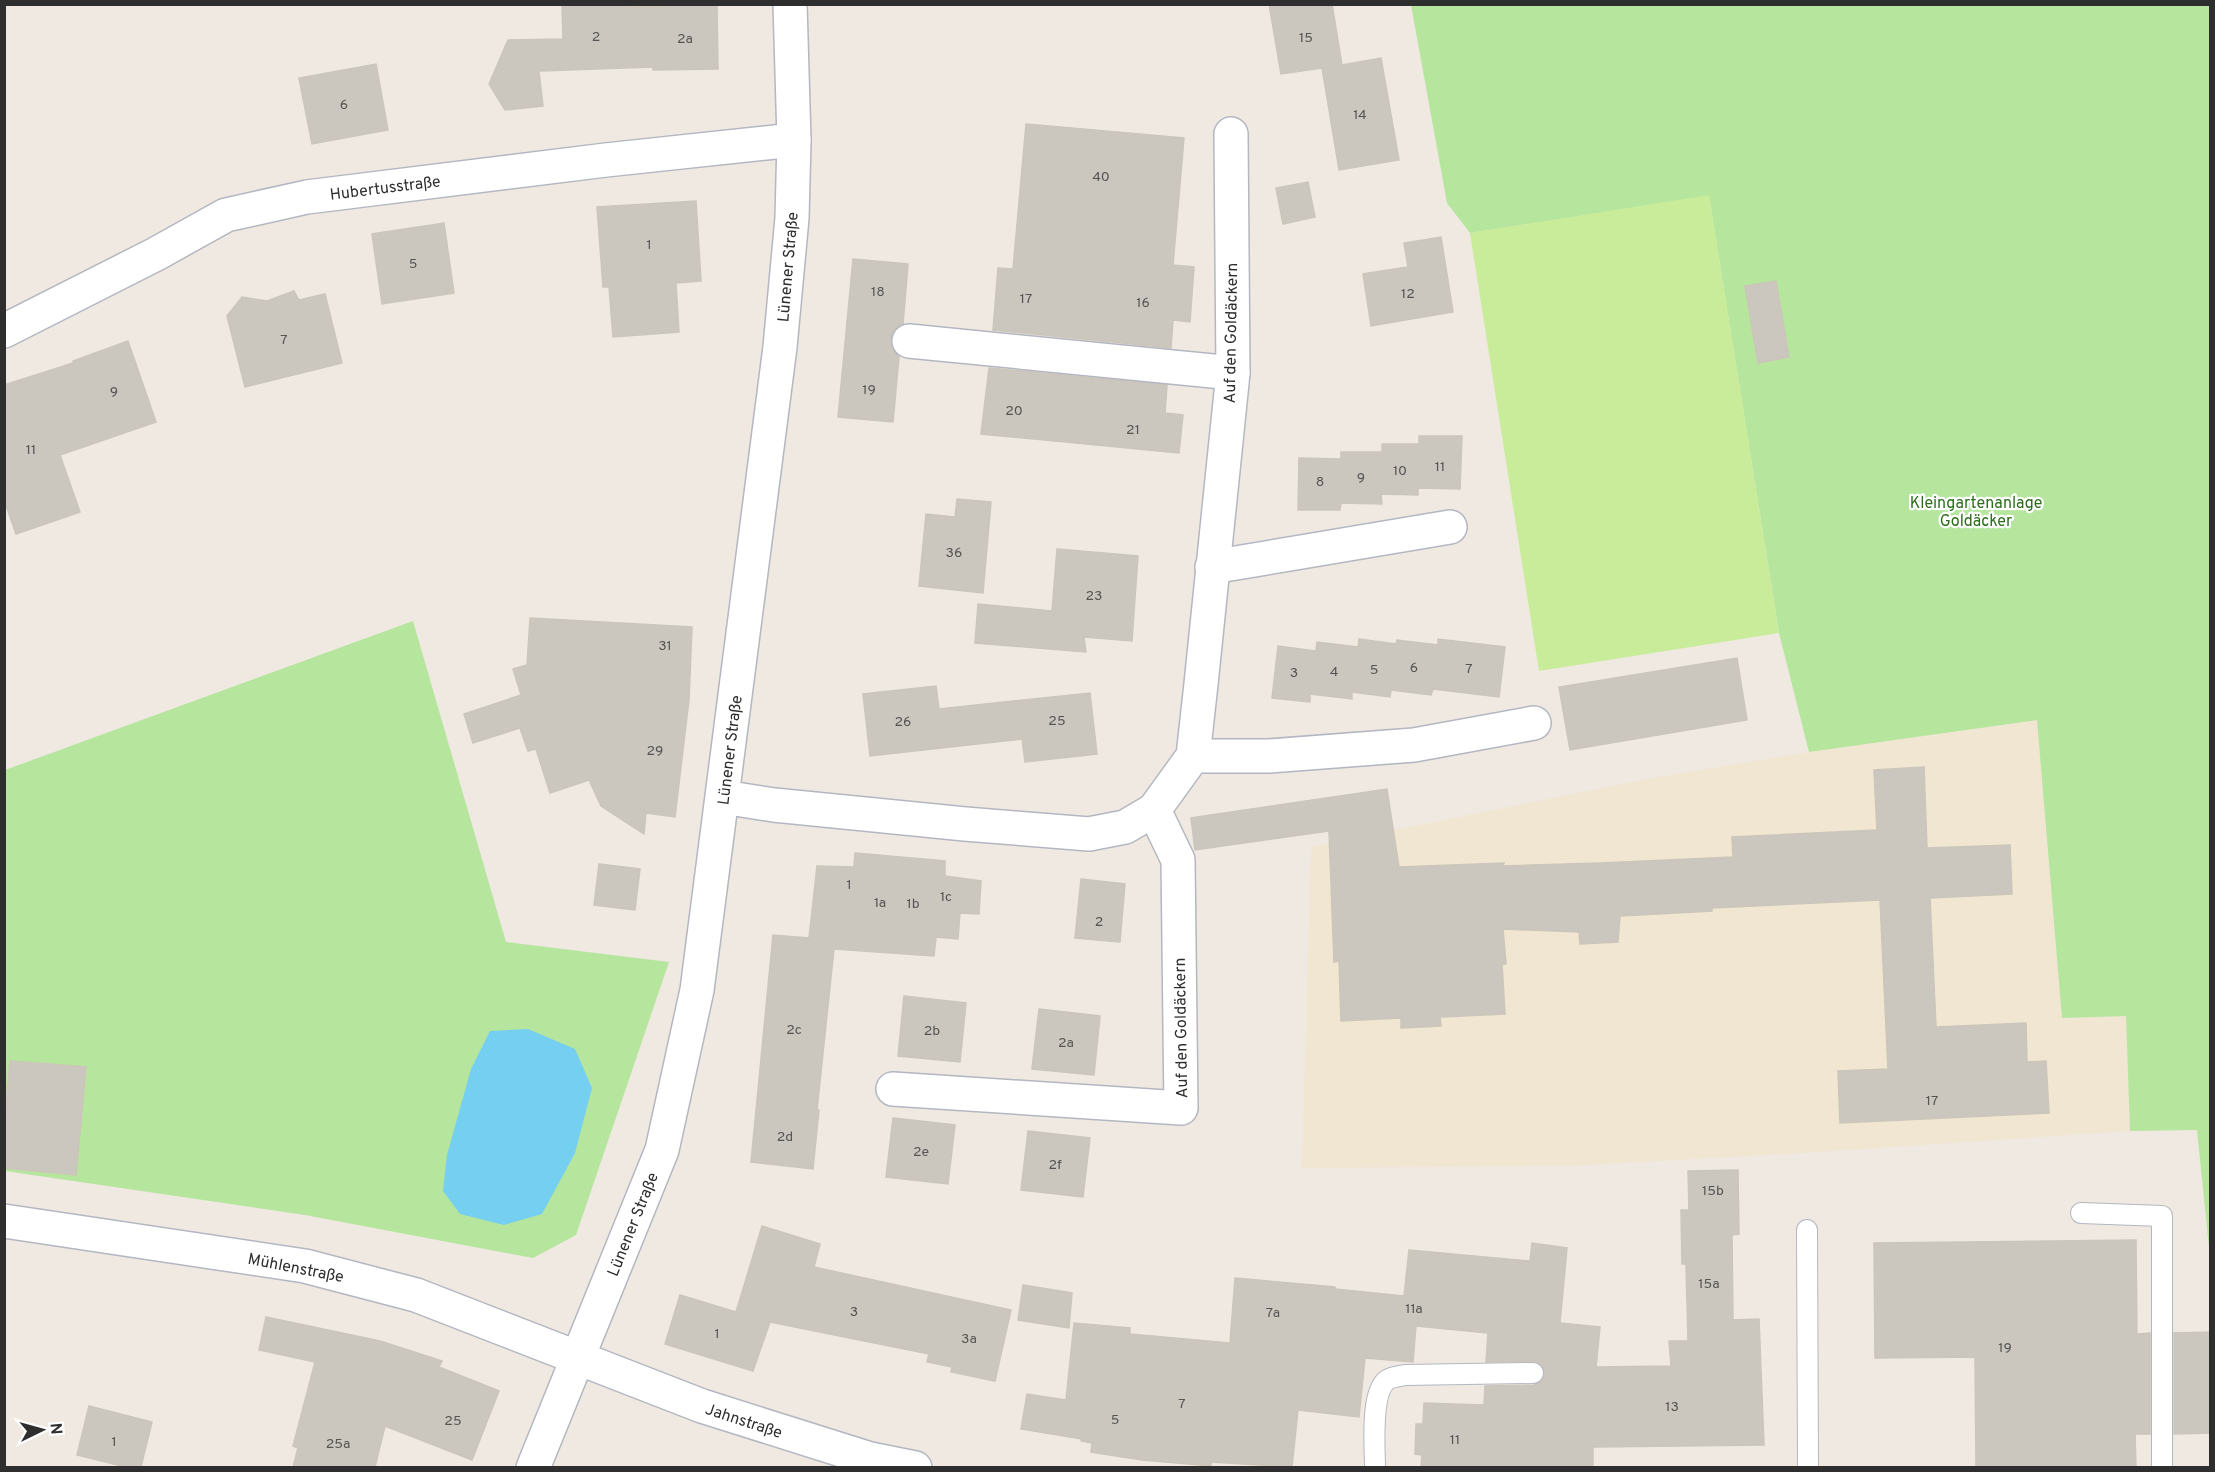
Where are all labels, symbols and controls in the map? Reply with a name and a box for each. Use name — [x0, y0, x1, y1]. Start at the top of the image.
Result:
house number: 2 — [592, 29, 600, 46]
house number: 15 — [1299, 30, 1313, 47]
house number: 2a — [677, 31, 693, 48]
house number: 6 — [340, 97, 348, 114]
house number: 14 — [1353, 107, 1367, 124]
house number: 40 — [1092, 169, 1110, 186]
street label: Hubertusstraße — [329, 172, 442, 206]
street label: Lünener Straße — [774, 211, 804, 323]
house number: 1 — [646, 237, 652, 254]
house number: 5 — [409, 256, 417, 273]
street label: Auf den Goldäckern — [1221, 262, 1243, 404]
house number: 18 — [871, 284, 885, 301]
house number: 12 — [1401, 286, 1415, 303]
house number: 17 — [1020, 291, 1032, 308]
house number: 16 — [1136, 295, 1150, 312]
house number: 7 — [280, 332, 288, 349]
house number: 19 — [862, 382, 876, 399]
house number: 9 — [110, 384, 118, 401]
house number: 20 — [1005, 403, 1023, 420]
house number: 21 — [1126, 422, 1140, 439]
house number: 11 — [26, 442, 36, 459]
house number: 11 — [1435, 459, 1445, 476]
house number: 10 — [1393, 463, 1407, 480]
house number: 9 — [1357, 470, 1365, 487]
house number: 8 — [1316, 474, 1324, 491]
park label: Kleingartenanlage Goldäcker — [1910, 494, 2042, 532]
house number: 36 — [946, 545, 962, 562]
house number: 23 — [1086, 588, 1103, 605]
house number: 31 — [658, 638, 672, 655]
house number: 6 — [1410, 660, 1418, 677]
house number: 7 — [1465, 661, 1473, 678]
house number: 5 — [1370, 662, 1378, 679]
house number: 4 — [1330, 664, 1338, 681]
house number: 3 — [1290, 665, 1298, 682]
street label: Lünener Straße — [714, 694, 748, 806]
house number: 25 — [1048, 713, 1066, 730]
house number: 26 — [895, 714, 911, 731]
house number: 29 — [647, 743, 663, 760]
house number: 1 — [846, 877, 852, 894]
house number: 1c — [940, 889, 952, 906]
house number: 1a — [874, 895, 886, 912]
house number: 1b — [906, 896, 920, 913]
house number: 2 — [1095, 914, 1103, 931]
street label: Auf den Goldäckern — [1171, 957, 1193, 1099]
house number: 2c — [786, 1022, 802, 1039]
house number: 2b — [924, 1023, 940, 1040]
house number: 2a — [1058, 1035, 1074, 1052]
house number: 17 — [1926, 1093, 1938, 1110]
house number: 2d — [777, 1129, 793, 1146]
house number: 2e — [913, 1144, 929, 1161]
house number: 2f — [1048, 1157, 1062, 1174]
street label: Lünener Straße — [604, 1170, 664, 1280]
house number: 15b — [1702, 1183, 1724, 1200]
street label: Mühlenstraße — [246, 1250, 345, 1288]
house number: 15a — [1698, 1276, 1720, 1293]
house number: 11a — [1405, 1301, 1423, 1318]
house number: 3 — [850, 1304, 858, 1321]
house number: 7a — [1266, 1305, 1280, 1322]
house number: 1 — [714, 1326, 720, 1343]
house number: 3a — [961, 1331, 977, 1348]
house number: 19 — [1998, 1340, 2012, 1357]
house number: 7 — [1178, 1396, 1186, 1413]
house number: 13 — [1665, 1399, 1679, 1416]
north arrow — [12, 1400, 72, 1460]
street label: Jahnstraße — [702, 1400, 784, 1444]
house number: 5 — [1111, 1412, 1119, 1429]
house number: 25 — [444, 1413, 462, 1430]
text: N — [44, 1422, 65, 1435]
house number: 11 — [1450, 1432, 1460, 1449]
house number: 1 — [111, 1434, 117, 1451]
house number: 25a — [326, 1436, 350, 1453]

